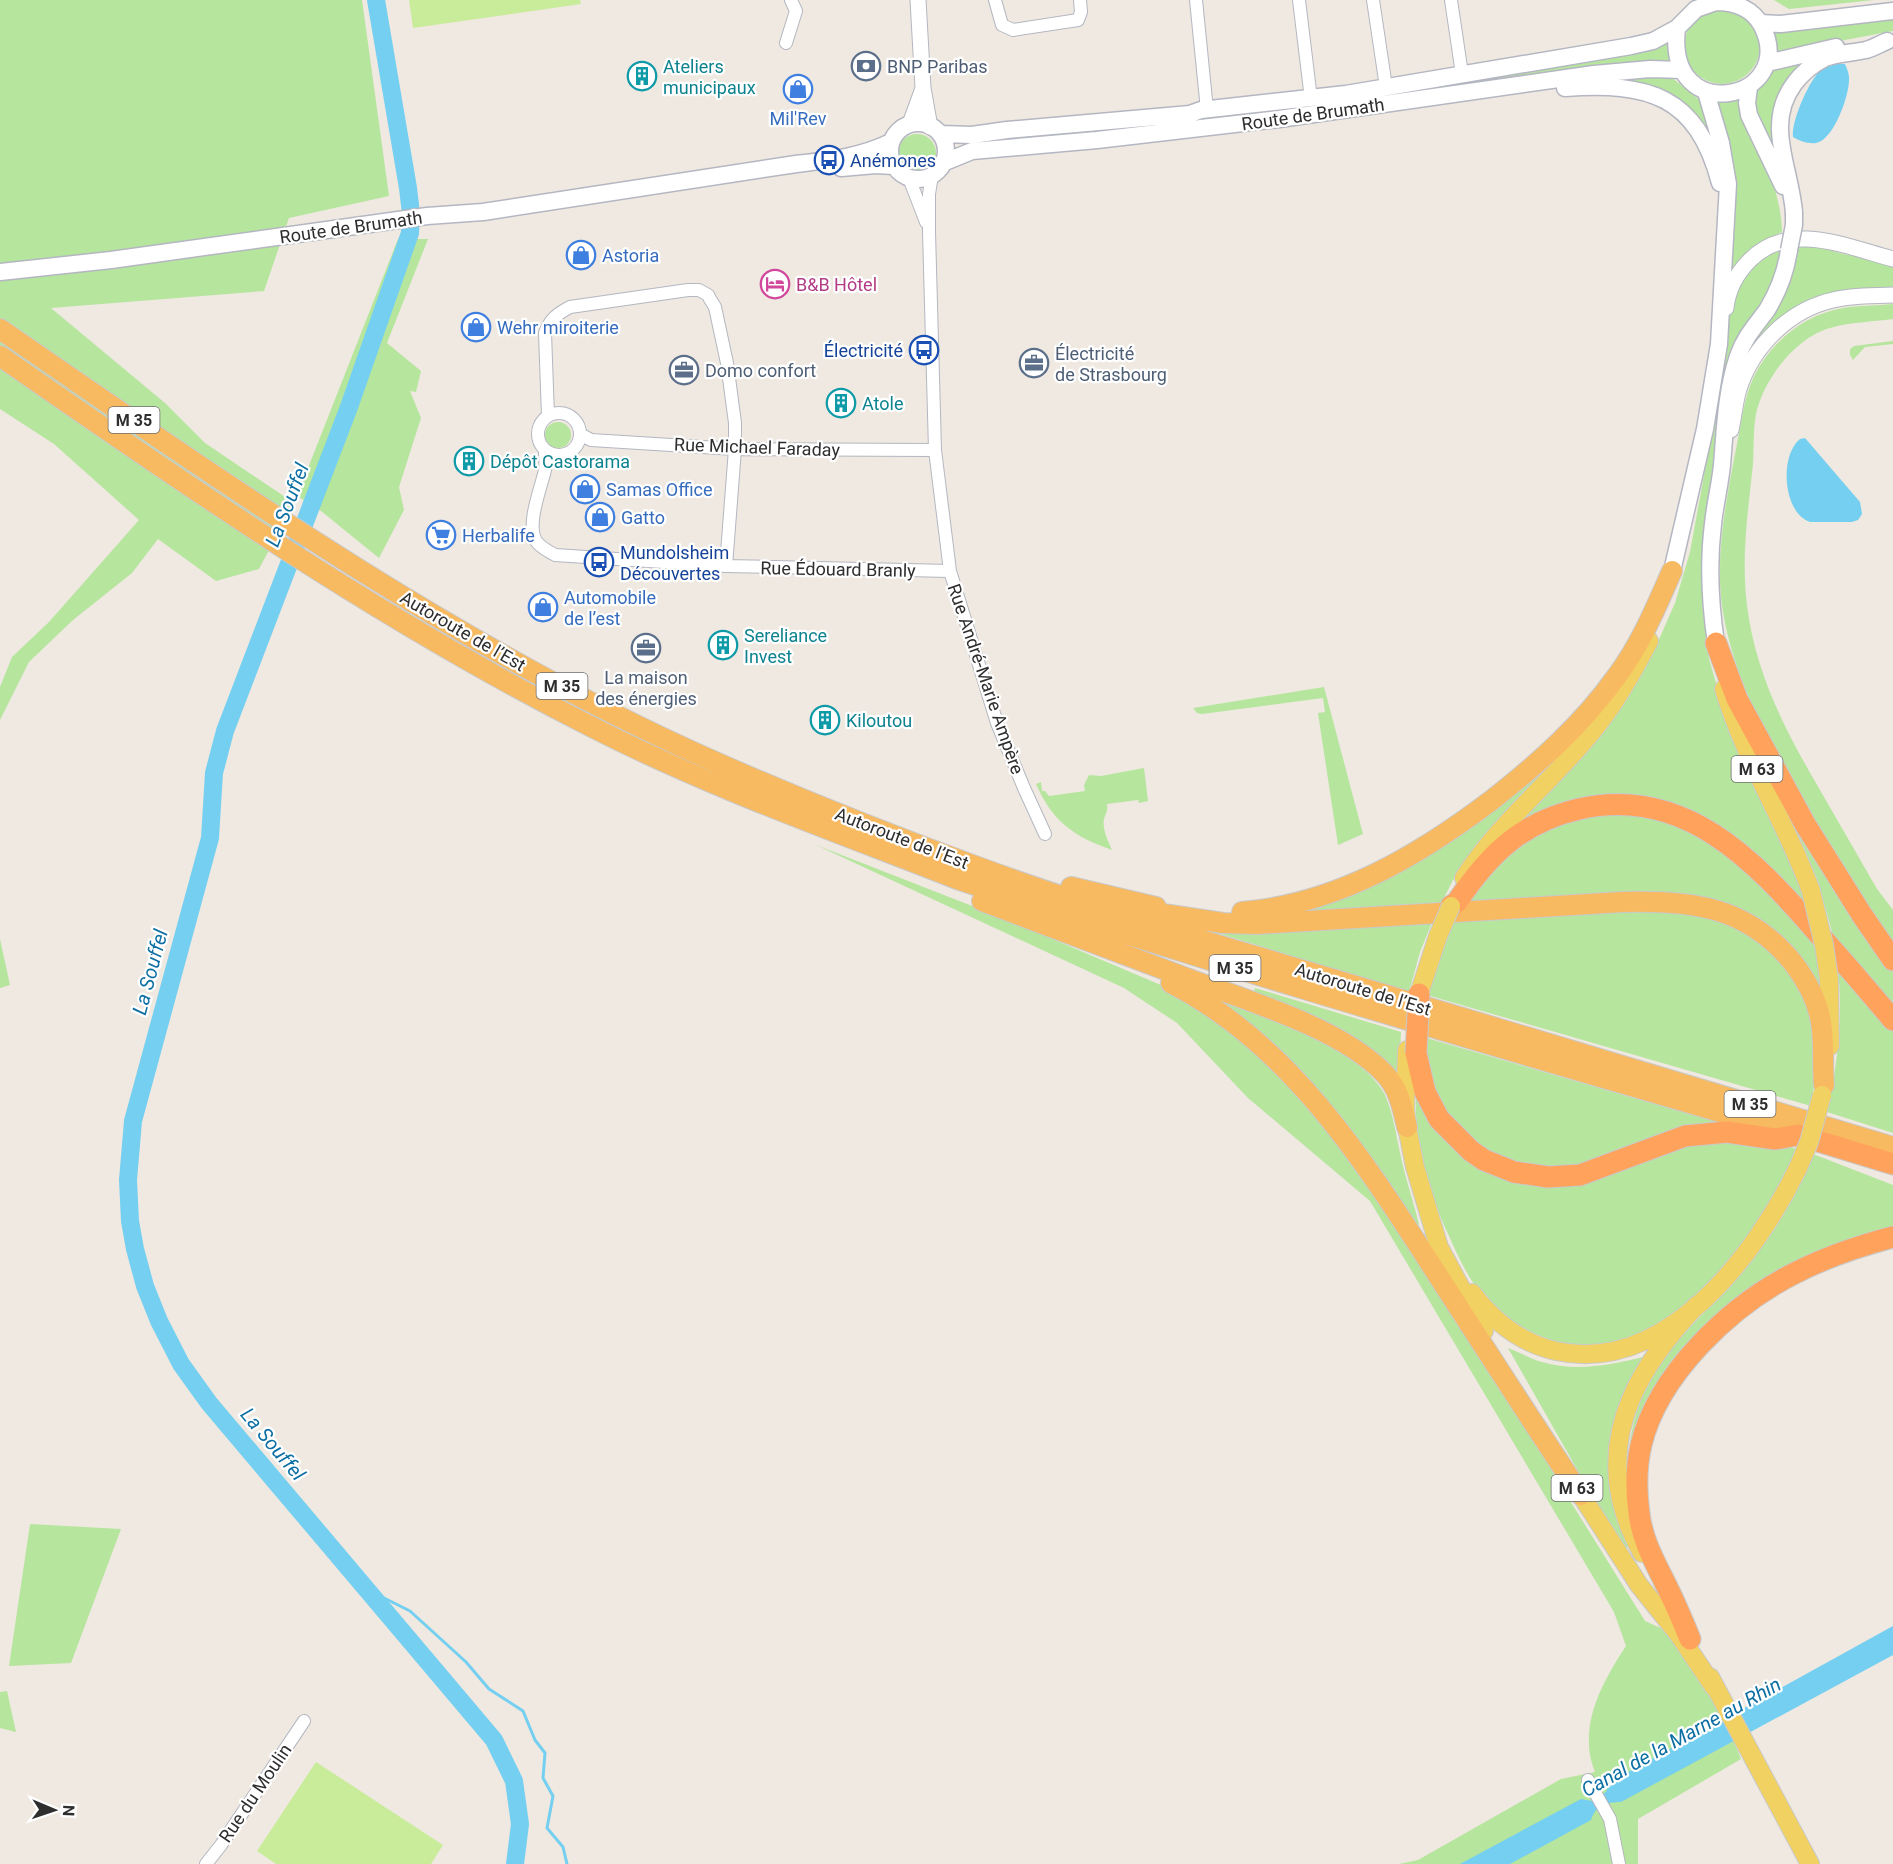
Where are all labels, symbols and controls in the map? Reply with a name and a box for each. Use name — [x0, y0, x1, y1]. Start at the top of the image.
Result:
bank icon: BNP Paribas — [850, 50, 882, 82]
place label: Ateliers municipaux — [663, 56, 756, 98]
place label: BNP Paribas — [887, 56, 988, 77]
building icon: Ateliers municipaux — [626, 60, 658, 92]
shop icon: Mil'Rev — [782, 73, 814, 105]
street label: Route de Brumath — [1240, 94, 1386, 134]
place label: Mil'Rev — [770, 108, 827, 129]
bus stop icon: Anémones — [813, 144, 845, 176]
place label: Anémones — [850, 150, 936, 171]
street label: Route de Brumath — [278, 207, 424, 247]
shop icon: Astoria — [565, 239, 597, 271]
place label: Astoria — [602, 245, 659, 266]
hotel icon: B&B Hôtel — [759, 268, 791, 300]
place label: B&B Hôtel — [796, 274, 877, 295]
shop icon: Wehr miroiterie — [460, 311, 492, 343]
place label: Wehr miroiterie — [497, 317, 619, 338]
bus stop icon: Électricité — [908, 334, 940, 366]
place label: Électricité — [824, 340, 903, 361]
place label: Électricité de Strasbourg — [1055, 343, 1167, 385]
office icon: Électricité de Strasbourg — [1018, 347, 1050, 379]
office icon: Domo confort — [668, 354, 700, 386]
place label: Domo confort — [705, 360, 816, 381]
building icon: Atole — [825, 387, 857, 419]
place label: Atole — [862, 393, 904, 414]
road number: M 35 — [108, 407, 160, 433]
street label: Rue Michael Faraday — [674, 434, 841, 460]
building icon: Dépôt Castorama — [453, 445, 485, 477]
place label: Dépôt Castorama — [490, 451, 630, 472]
water label: La Souffel — [260, 460, 314, 550]
shop icon: Samas Office — [569, 473, 601, 505]
place label: Samas Office — [606, 479, 713, 500]
shop icon: Gatto — [584, 501, 616, 533]
place label: Gatto — [621, 507, 665, 528]
supermarket icon: Herbalife — [425, 519, 457, 551]
place label: Herbalife — [462, 525, 535, 546]
place label: Mundolsheim Découvertes — [620, 542, 729, 584]
bus stop icon: Mundolsheim Découvertes — [583, 546, 615, 578]
street label: Rue Édouard Branly — [760, 557, 916, 581]
street label: Rue André-Marie Ampère — [944, 581, 1028, 777]
street label: Autoroute de l’Est — [397, 587, 529, 675]
place label: Automobile de l’est — [564, 587, 656, 629]
shop icon: Automobile de l’est — [527, 591, 559, 623]
place label: Sereliance Invest — [744, 625, 827, 667]
building icon: Sereliance Invest — [707, 629, 739, 661]
office icon: La maison des énergies — [630, 632, 662, 664]
place label: La maison des énergies — [595, 667, 697, 709]
road number: M 35 — [536, 673, 588, 699]
building icon: Kiloutou — [809, 704, 841, 736]
place label: Kiloutou — [846, 710, 912, 731]
road number: M 63 — [1732, 756, 1782, 782]
street label: Autoroute de l’Est — [832, 803, 972, 873]
water label: La Souffel — [127, 926, 173, 1017]
road number: M 35 — [1210, 955, 1260, 981]
street label: Autoroute de l’Est — [1292, 958, 1434, 1020]
road number: M 35 — [1724, 1091, 1776, 1117]
water label: La Souffel — [236, 1403, 310, 1485]
road number: M 63 — [1552, 1475, 1602, 1501]
water label: Canal de la Marne au Rhin — [1577, 1672, 1785, 1802]
street label: Rue du Moulin — [214, 1740, 296, 1846]
north arrow — [24, 1780, 84, 1840]
text: N — [59, 1805, 78, 1816]

